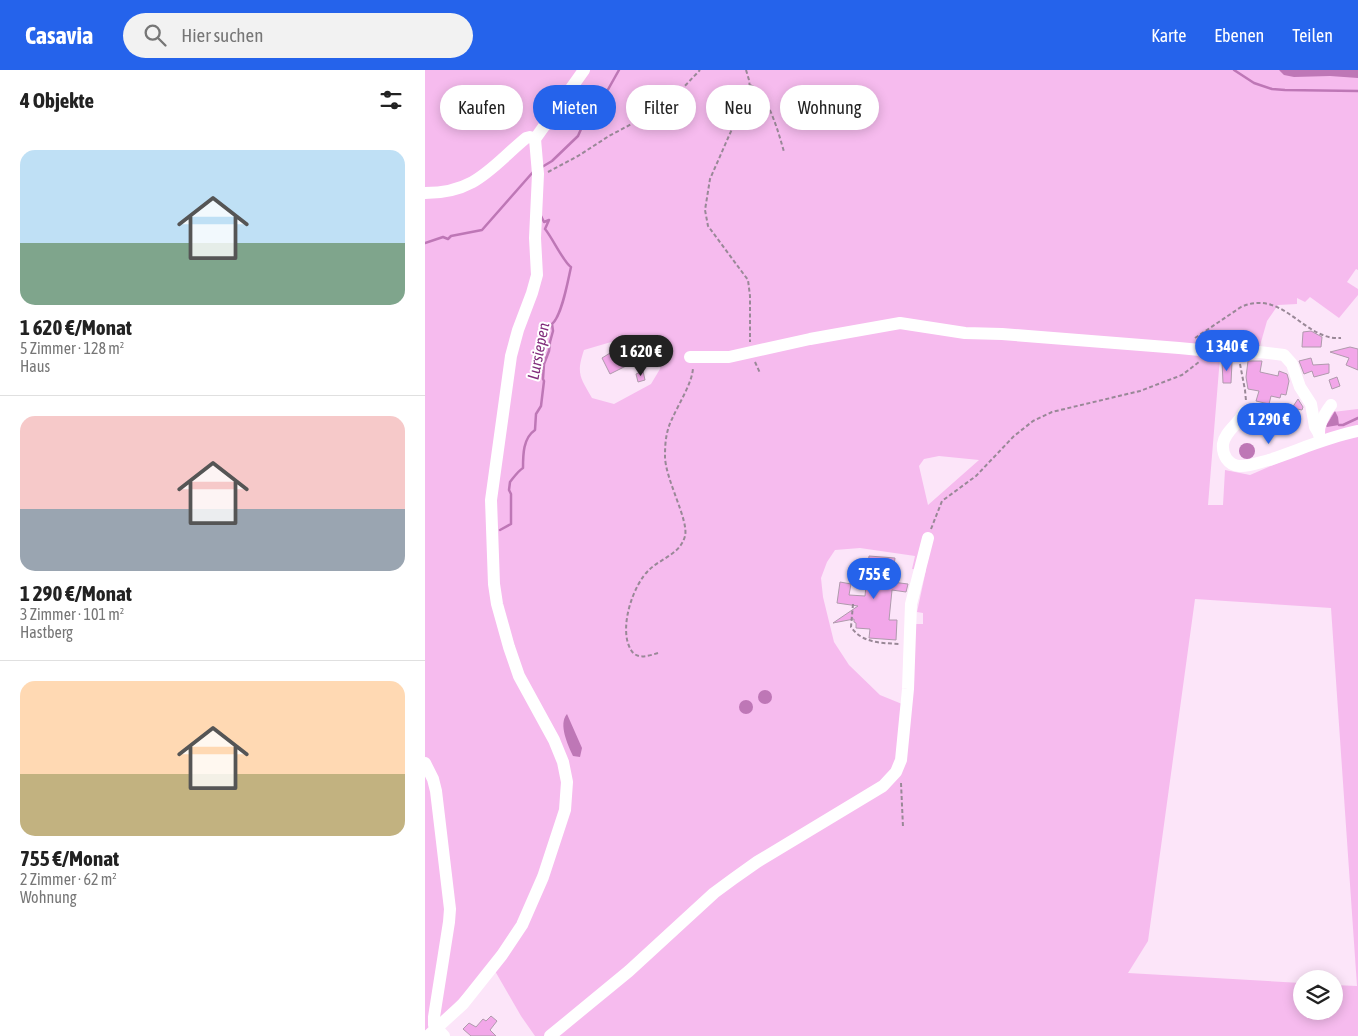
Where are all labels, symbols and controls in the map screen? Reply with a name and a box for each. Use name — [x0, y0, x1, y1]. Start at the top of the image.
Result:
search box — [123, 13, 473, 58]
icon: search — [141, 21, 169, 49]
text: Casavia — [25, 22, 93, 49]
text: Hier suchen — [181, 24, 263, 46]
text: Karte — [1151, 25, 1186, 46]
text: Ebenen — [1214, 25, 1264, 46]
text: Teilen — [1292, 25, 1333, 46]
chip: Kaufen — [440, 85, 523, 130]
chip: Mieten — [533, 85, 616, 130]
chip: Filter — [626, 85, 696, 130]
chip: Neu — [706, 85, 770, 130]
chip: Wohnung — [780, 85, 879, 130]
icon: filters — [377, 86, 405, 114]
text: 4 Objekte — [20, 88, 94, 112]
icon: home — [168, 183, 258, 273]
text: 1 620 €/Monat — [20, 315, 132, 339]
water label: Lursiepen — [524, 321, 553, 381]
pin: 1 340 € — [1181, 330, 1273, 372]
pin: 1 620 € — [595, 334, 687, 377]
text: 1 340 € — [1206, 337, 1248, 355]
text: 5 Zimmer · 128 m² — [20, 339, 124, 357]
text: 1 620 € — [620, 342, 662, 360]
text: Haus — [20, 357, 50, 375]
pin: 1 290 € — [1223, 402, 1315, 445]
text: 1 290 € — [1248, 410, 1290, 428]
icon: home — [168, 448, 258, 538]
pin: 755 € — [839, 558, 909, 600]
text: 755 € — [858, 565, 890, 583]
text: 1 290 €/Monat — [20, 581, 132, 605]
text: 3 Zimmer · 101 m² — [20, 605, 124, 623]
text: Hastberg — [20, 623, 73, 641]
icon: home — [168, 713, 258, 803]
text: 755 €/Monat — [20, 846, 119, 870]
text: 2 Zimmer · 62 m² — [20, 870, 117, 888]
text: Wohnung — [20, 888, 77, 906]
map controls — [1293, 970, 1343, 1020]
button: layers — [1293, 970, 1343, 1020]

